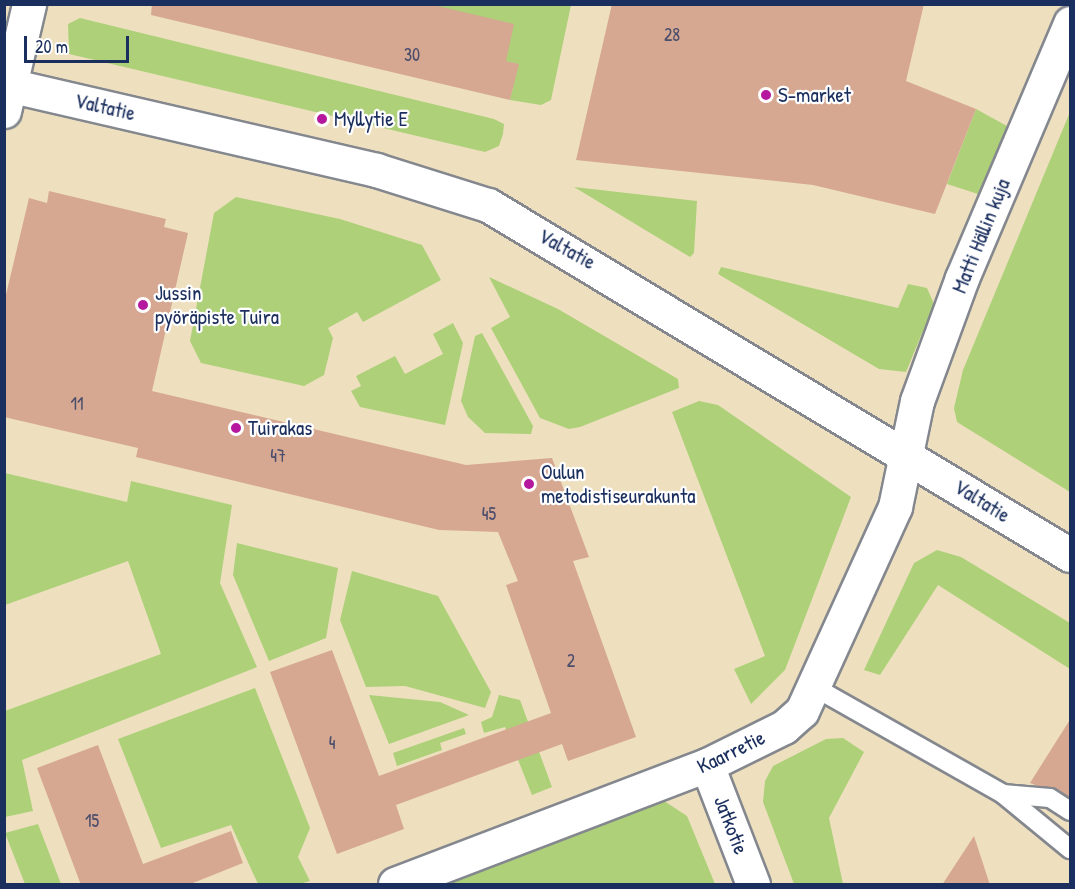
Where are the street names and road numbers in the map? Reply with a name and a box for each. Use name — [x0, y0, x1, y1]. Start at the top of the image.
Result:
street label: Valtatie — [72, 88, 138, 126]
street label: Matti Hällin kuja — [947, 175, 1015, 297]
street label: Valtatie — [534, 223, 600, 275]
street label: Valtatie — [949, 474, 1015, 528]
street label: Kaarretie — [693, 725, 769, 779]
street label: Jatkotie — [708, 792, 754, 858]

